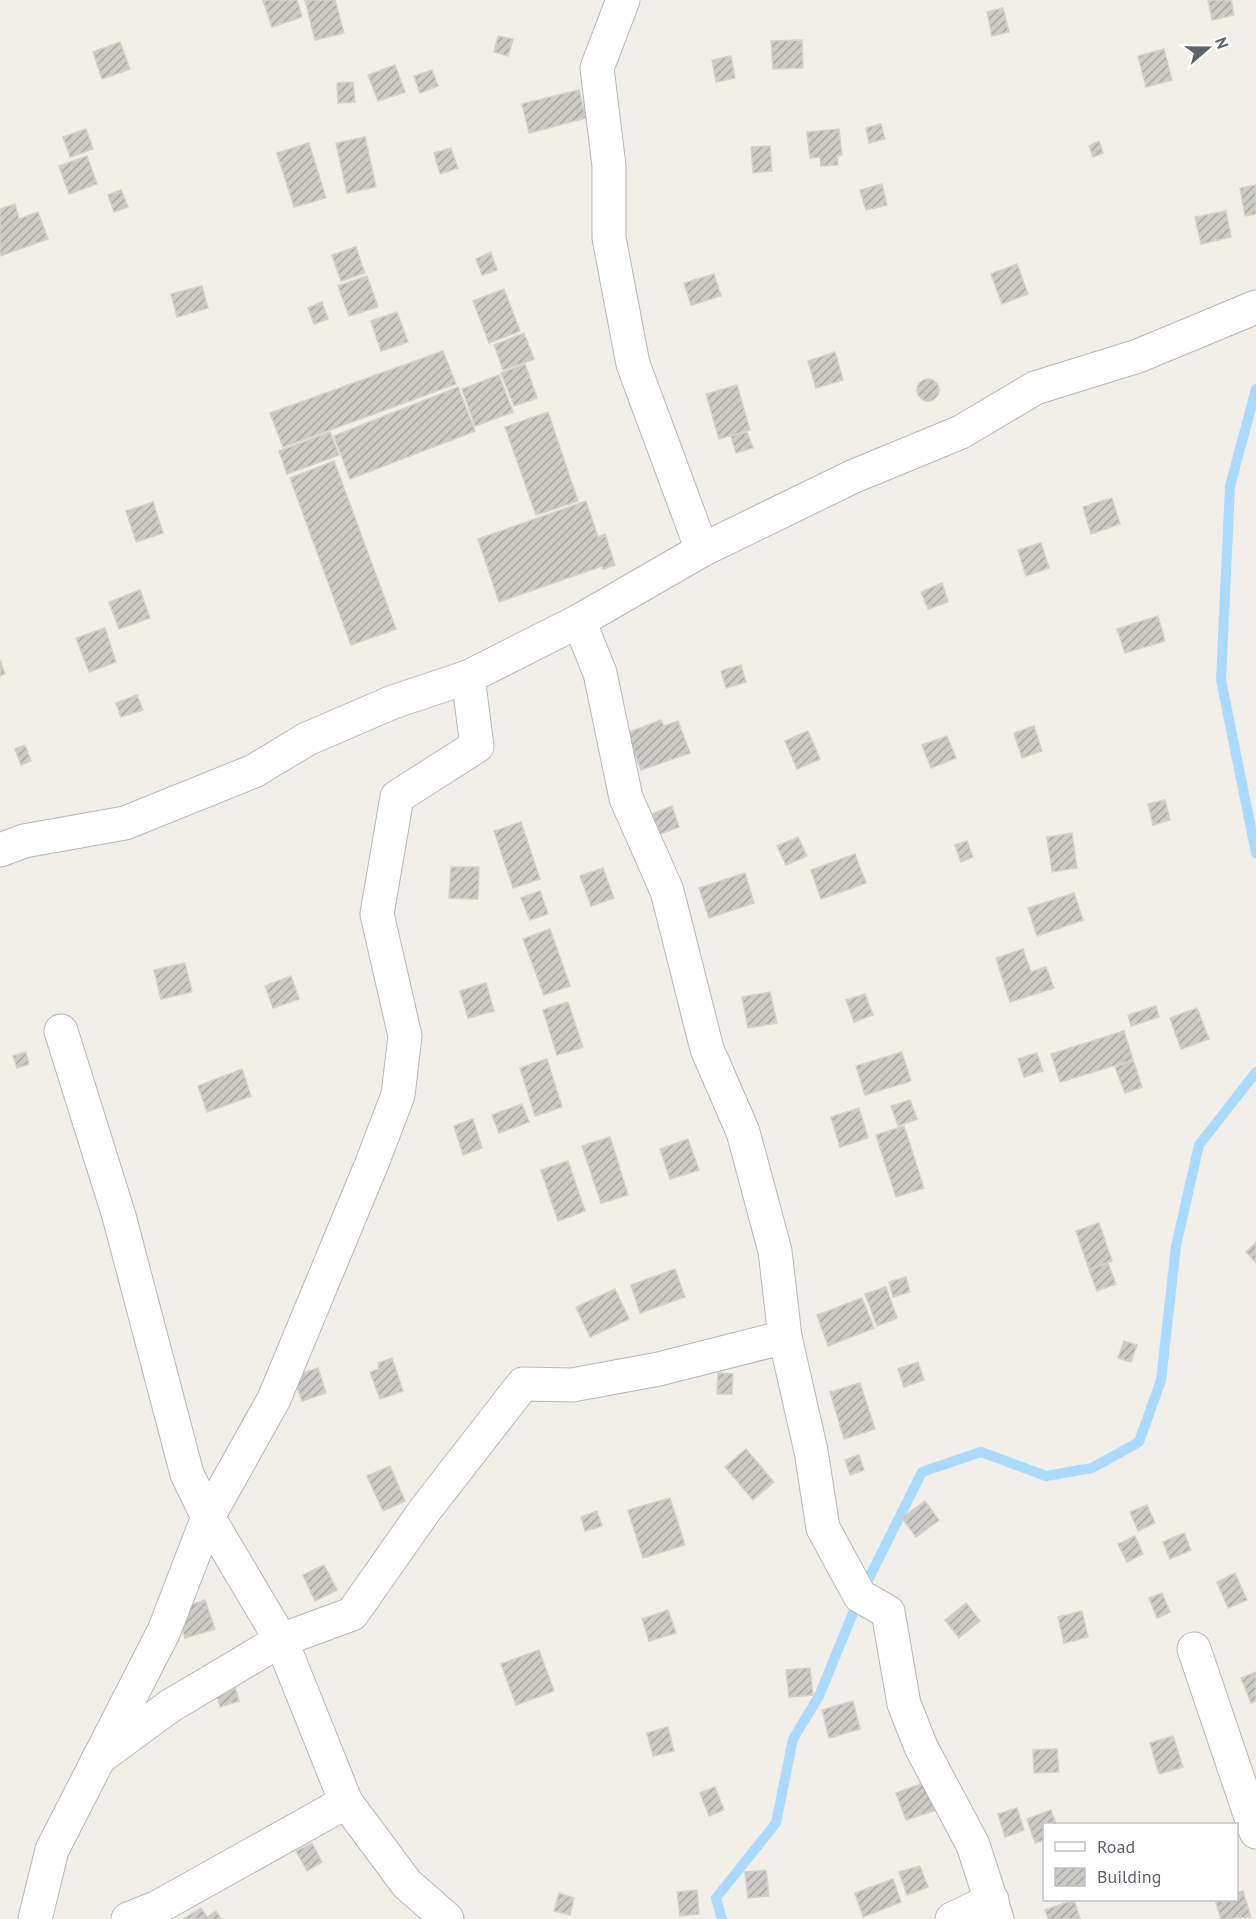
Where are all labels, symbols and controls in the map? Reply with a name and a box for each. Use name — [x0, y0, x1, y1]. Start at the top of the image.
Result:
north arrow — [1178, 18, 1238, 78]
text: N — [1211, 35, 1233, 51]
legend — [1043, 1823, 1238, 1901]
text: Road — [1097, 1835, 1135, 1858]
text: Building — [1097, 1865, 1161, 1888]

